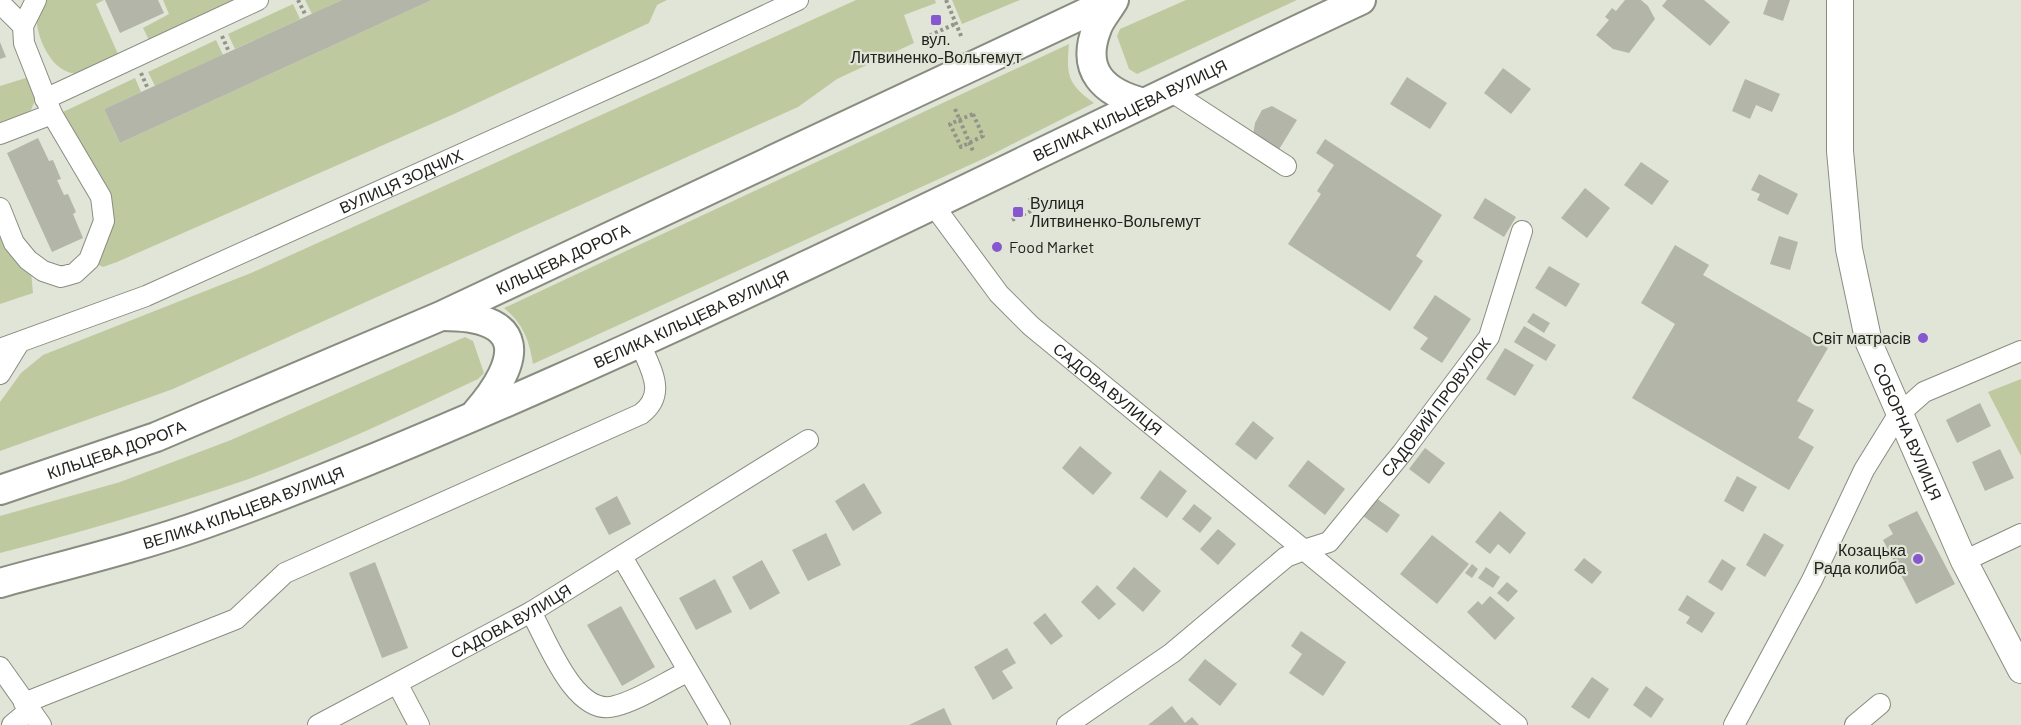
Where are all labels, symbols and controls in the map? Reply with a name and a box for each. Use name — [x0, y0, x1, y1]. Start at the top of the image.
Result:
marker: вул. Литвиненко-Вольгемут — [929, 13, 943, 27]
place label: вул. Литвиненко-Вольгемут — [851, 29, 1022, 66]
street label: ВЕЛИКА КІЛЬЦЕВА ВУЛИЦЯ — [1029, 55, 1230, 164]
street label: ВУЛИЦЯ ЗОДЧИХ — [336, 145, 466, 217]
place label: Вулиця Литвиненко-Вольгемут — [1030, 193, 1202, 230]
marker: Вулиця Литвиненко-Вольгемут — [1011, 205, 1025, 219]
street label: КІЛЬЦЕВА ДОРОГА — [493, 219, 633, 298]
place label: Food Market — [1009, 237, 1094, 256]
marker: Food Market — [990, 240, 1004, 254]
street label: ВЕЛИКА КІЛЬЦЕВА ВУЛИЦЯ — [590, 265, 792, 372]
place label: Світ матрасів — [1812, 328, 1911, 347]
marker: Світ матрасів — [1916, 331, 1930, 345]
street label: САДОВИЙ ПРОВУЛОК — [1377, 333, 1494, 480]
street label: САДОВА ВУЛИЦЯ — [1050, 338, 1166, 439]
street label: СОБОРНА ВУЛИЦЯ — [1870, 360, 1946, 503]
street label: КІЛЬЦЕВА ДОРОГА — [44, 416, 188, 482]
street label: ВЕЛИКА КІЛЬЦЕВА ВУЛИЦЯ — [140, 462, 347, 552]
place label: Козацька Рада колиба — [1814, 540, 1906, 577]
marker: Козацька Рада колиба — [1911, 552, 1925, 566]
street label: САДОВА ВУЛИЦЯ — [447, 580, 574, 662]

